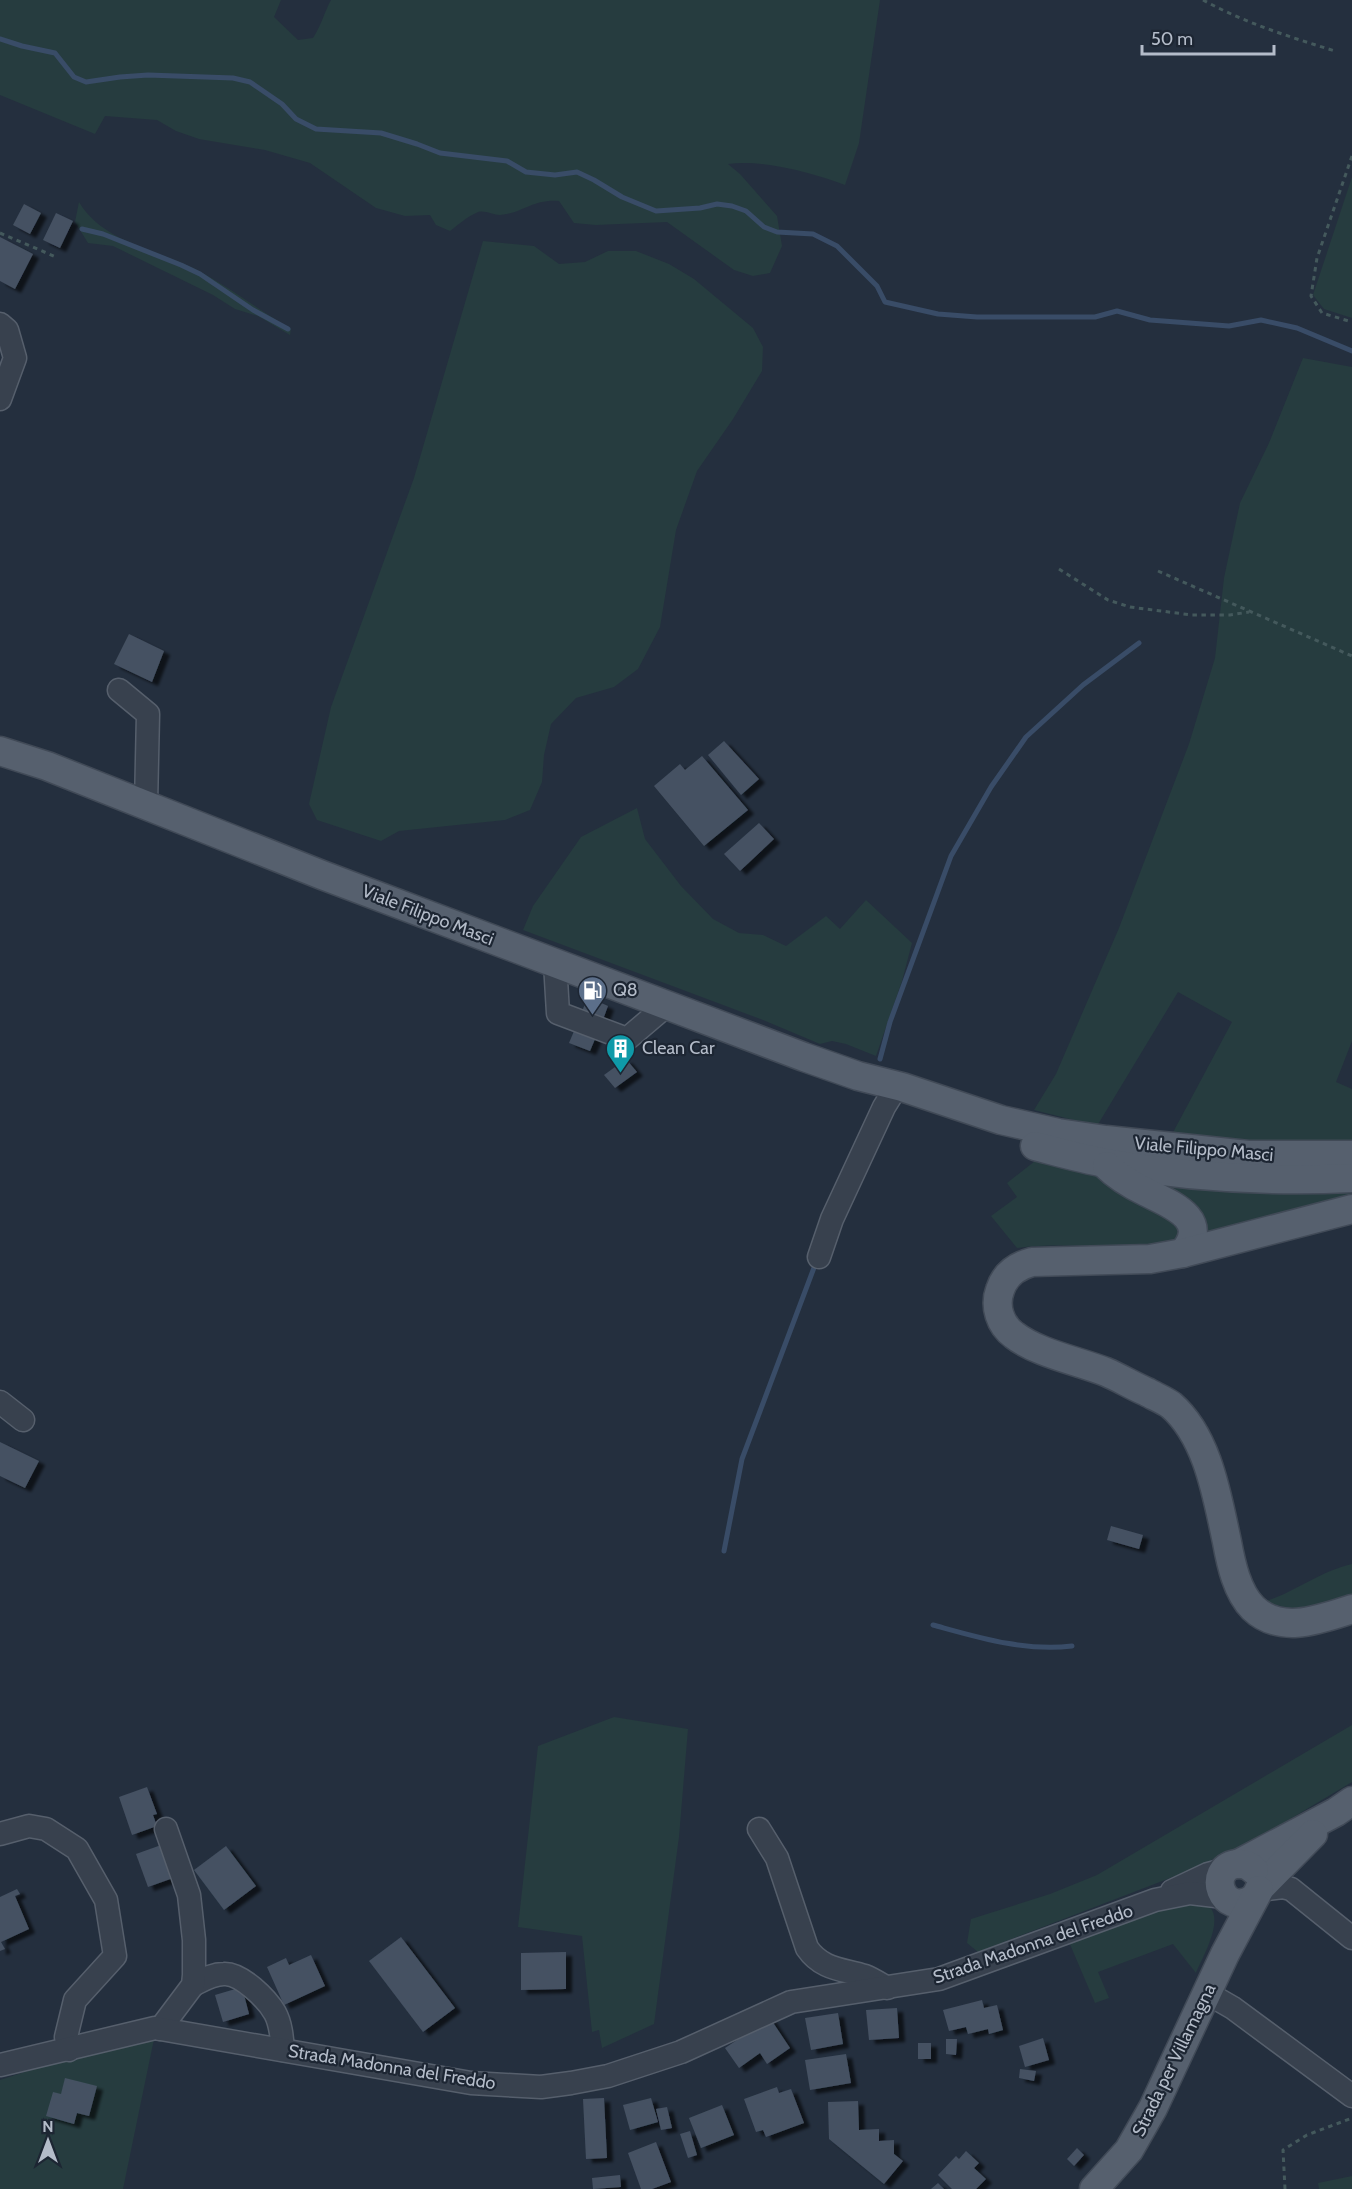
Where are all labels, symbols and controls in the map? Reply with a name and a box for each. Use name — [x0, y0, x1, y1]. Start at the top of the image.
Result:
scale bar — [1142, 18, 1274, 56]
text: 50 m — [1151, 28, 1193, 50]
street label: Viale Filippo Masci — [359, 880, 497, 950]
fuel station icon: Q8 — [576, 974, 608, 1016]
place label: Q8 — [613, 979, 638, 1001]
building icon: Clean Car — [605, 1032, 637, 1074]
place label: Clean Car — [642, 1037, 715, 1059]
street label: Viale Filippo Masci — [1134, 1132, 1274, 1166]
street label: Strada Madonna del Freddo — [930, 1899, 1136, 1989]
street label: Strada per Villamagna — [1128, 1980, 1221, 2140]
street label: Strada Madonna del Freddo — [287, 2040, 497, 2094]
north arrow — [18, 2111, 78, 2171]
text: N — [42, 2117, 54, 2136]

